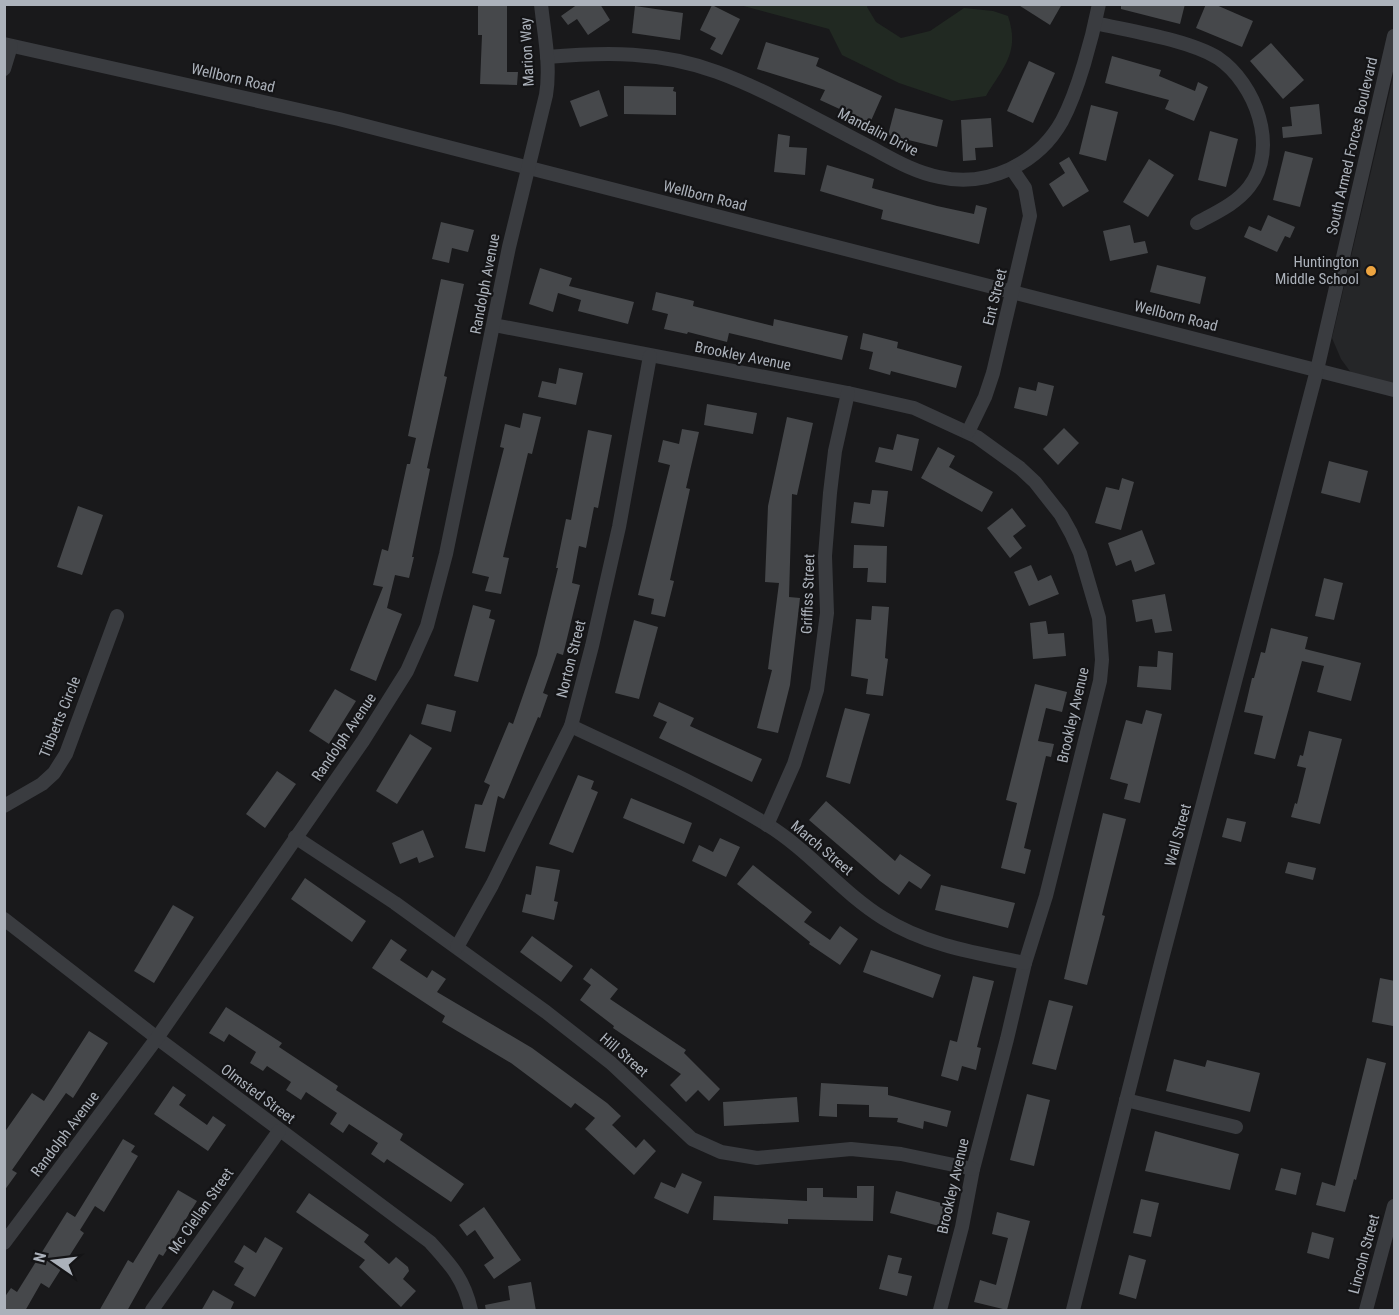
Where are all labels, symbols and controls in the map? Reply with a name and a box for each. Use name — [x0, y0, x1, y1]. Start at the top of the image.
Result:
street label: Marion Way — [516, 17, 538, 87]
street label: South Armed Forces Boulevard — [1323, 55, 1381, 237]
street label: Wellborn Road — [189, 60, 277, 96]
street label: Mandalin Drive — [835, 104, 921, 160]
street label: Wellborn Road — [661, 177, 749, 215]
street label: Randolph Avenue — [466, 232, 504, 336]
place label: Huntington Middle School — [1275, 253, 1359, 288]
marker: Huntington Middle School — [1364, 264, 1378, 278]
street label: Ent Street — [979, 267, 1011, 327]
street label: Wellborn Road — [1132, 297, 1220, 335]
street label: Brookley Avenue — [693, 338, 793, 374]
street label: Griffiss Street — [798, 554, 818, 634]
street label: Norton Street — [553, 618, 589, 700]
street label: Brookley Avenue — [1053, 665, 1093, 765]
street label: Tibbetts Circle — [36, 674, 84, 760]
street label: Randolph Avenue — [308, 690, 380, 784]
street label: Wall Street — [1161, 802, 1195, 868]
street label: March Street — [787, 817, 857, 879]
street label: Hill Street — [596, 1029, 652, 1081]
street label: Olmsted Street — [217, 1060, 299, 1128]
street label: Randolph Avenue — [27, 1088, 103, 1180]
street label: Brookley Avenue — [933, 1136, 973, 1236]
street label: Mc Clellan Street — [165, 1165, 237, 1257]
street label: Lincoln Street — [1345, 1212, 1383, 1296]
north arrow — [24, 1231, 84, 1291]
text: N — [30, 1250, 50, 1265]

